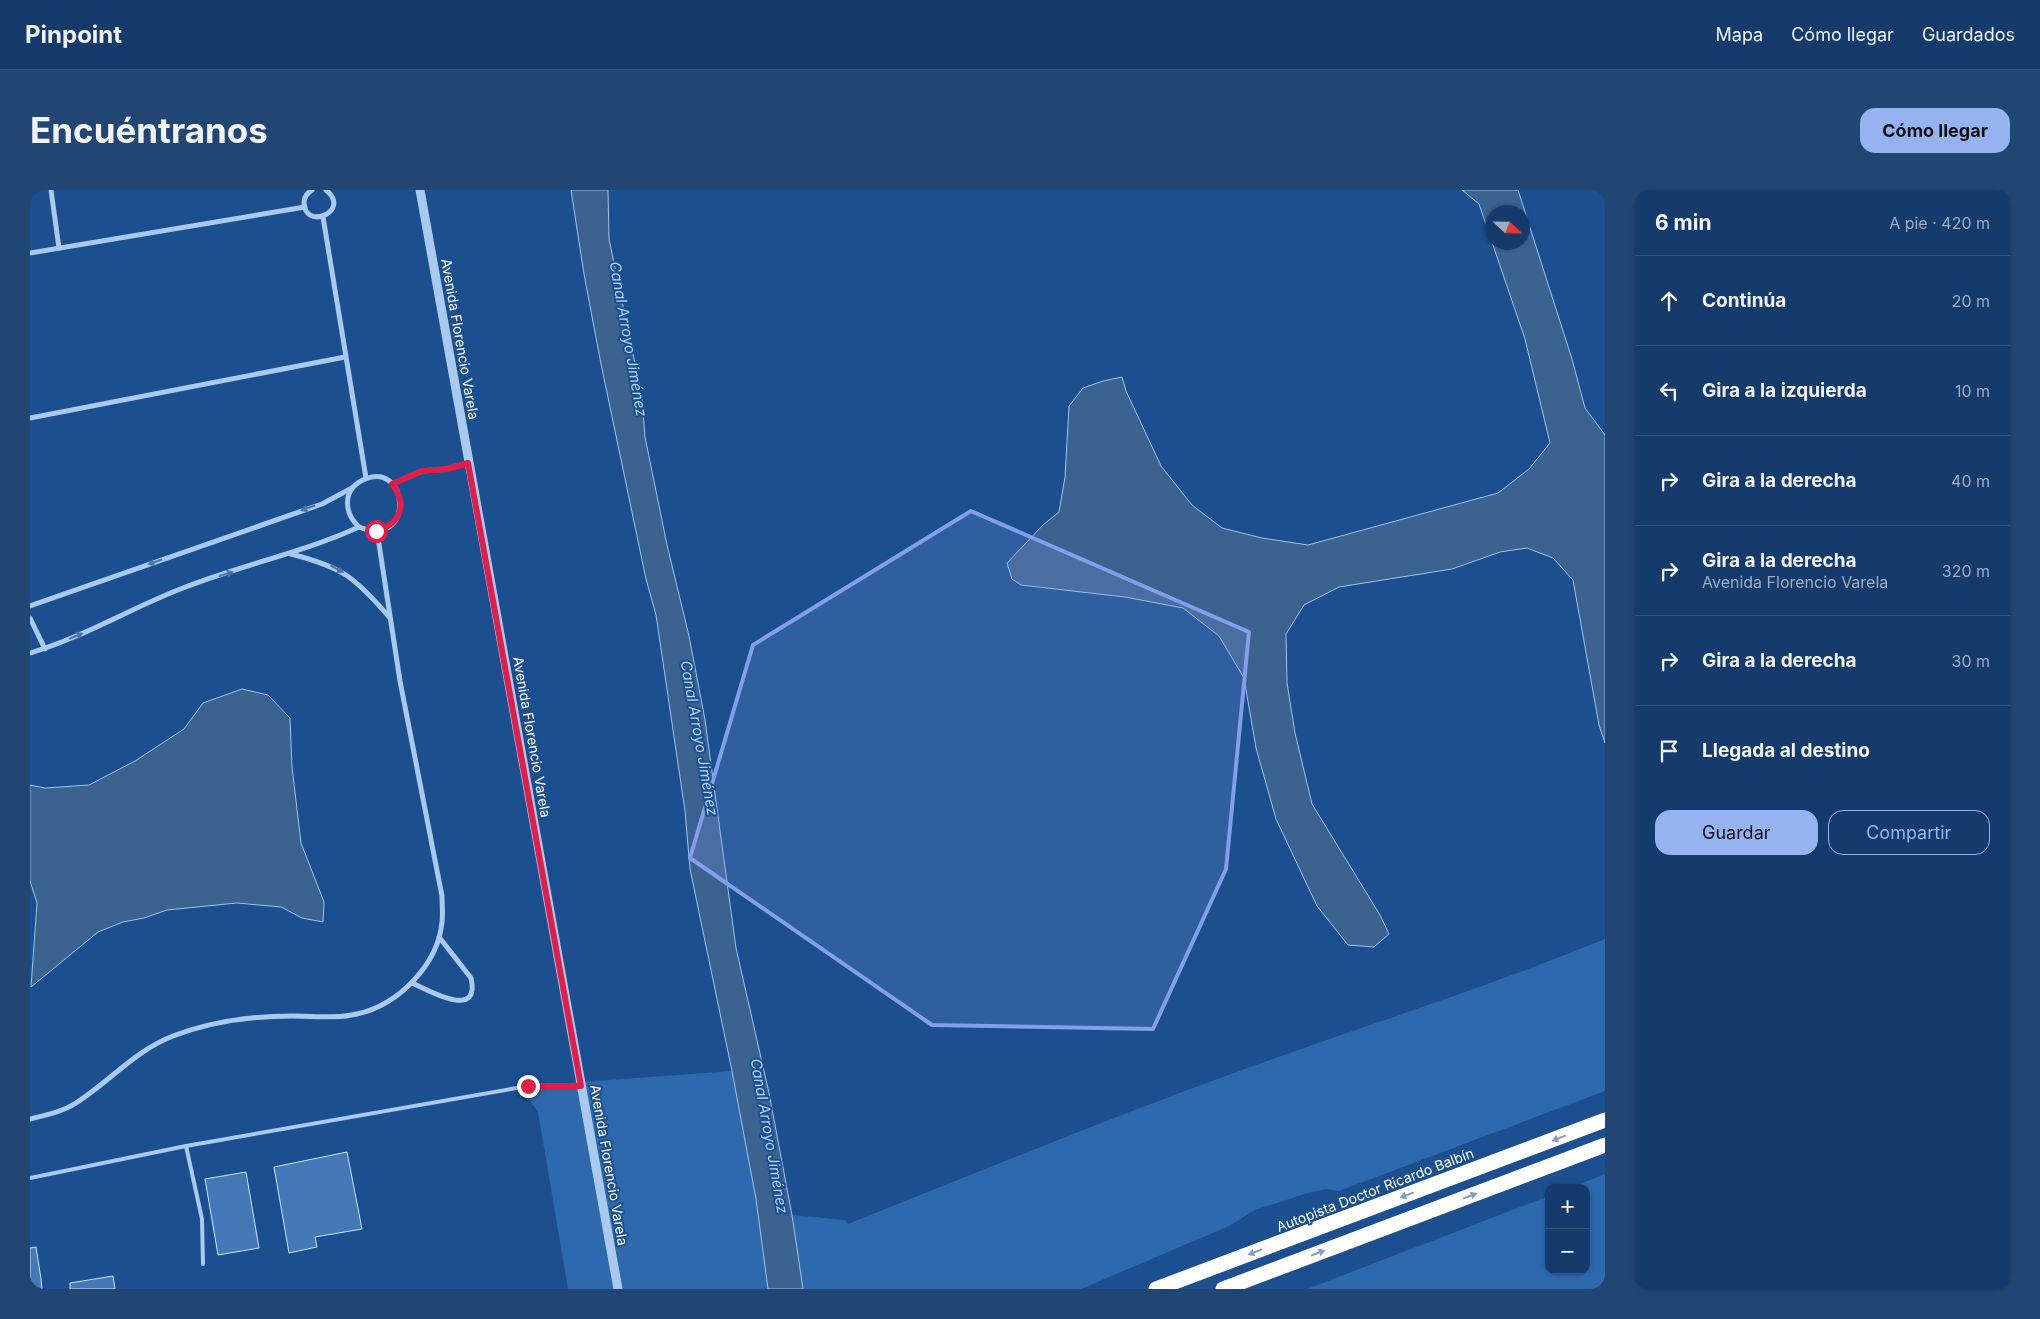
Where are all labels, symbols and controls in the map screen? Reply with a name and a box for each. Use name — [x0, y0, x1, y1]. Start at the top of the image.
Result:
text: Pinpoint — [25, 20, 122, 49]
text: Mapa — [1716, 24, 1763, 45]
text: Cómo llegar — [1791, 24, 1894, 45]
text: Guardados — [1922, 24, 2015, 45]
button: Cómo llegar — [1860, 108, 2010, 153]
text: Encuéntranos — [30, 109, 268, 151]
north arrow — [1485, 205, 1530, 250]
text: 6 min — [1655, 210, 1712, 235]
text: A pie · 420 m — [1889, 213, 1990, 233]
street label: Avenida Florencio Varela — [438, 257, 483, 421]
water label: Canal Arroyo Jiménez — [605, 260, 652, 418]
icon: ahead — [1655, 287, 1683, 315]
text: Continúa — [1702, 289, 1786, 312]
text: 20 m — [1952, 291, 1990, 311]
icon: left — [1655, 377, 1683, 405]
text: Gira a la izquierda — [1702, 379, 1867, 402]
text: 10 m — [1955, 381, 1990, 401]
icon: right — [1655, 467, 1683, 495]
text: Gira a la derecha — [1702, 469, 1857, 492]
text: 40 m — [1951, 471, 1990, 491]
one-way arrow — [300, 504, 315, 512]
route start — [365, 520, 388, 543]
text: Gira a la derecha — [1702, 549, 1857, 572]
icon: right — [1655, 557, 1683, 585]
one-way arrow — [147, 558, 162, 566]
text: 320 m — [1942, 561, 1990, 581]
one-way arrow — [329, 565, 344, 573]
one-way arrow — [218, 569, 233, 577]
text: Avenida Florencio Varela — [1702, 572, 1888, 592]
one-way arrow — [69, 632, 84, 640]
icon: right — [1655, 647, 1683, 675]
text: Gira a la derecha — [1702, 649, 1857, 672]
text: 30 m — [1952, 651, 1990, 671]
street label: Avenida Florencio Varela — [510, 655, 555, 819]
water label: Canal Arroyo Jiménez — [676, 659, 723, 817]
icon: arrive — [1655, 737, 1683, 765]
text: Llegada al destino — [1702, 739, 1870, 762]
button: Guardar — [1655, 810, 1818, 855]
button: Compartir — [1828, 810, 1990, 855]
water label: Canal Arroyo Jiménez — [746, 1057, 793, 1215]
route end — [517, 1075, 540, 1098]
street label: Avenida Florencio Varela — [587, 1083, 632, 1247]
one-way arrow — [1552, 1135, 1567, 1142]
street label: Autopista Doctor Ricardo Balbín — [1274, 1144, 1476, 1235]
map controls — [1545, 1184, 1590, 1274]
button: + — [1545, 1184, 1590, 1229]
one-way arrow — [1400, 1192, 1415, 1199]
one-way arrow — [1463, 1192, 1478, 1200]
button: − — [1545, 1229, 1590, 1274]
one-way arrow — [1247, 1248, 1262, 1256]
one-way arrow — [1310, 1249, 1325, 1257]

